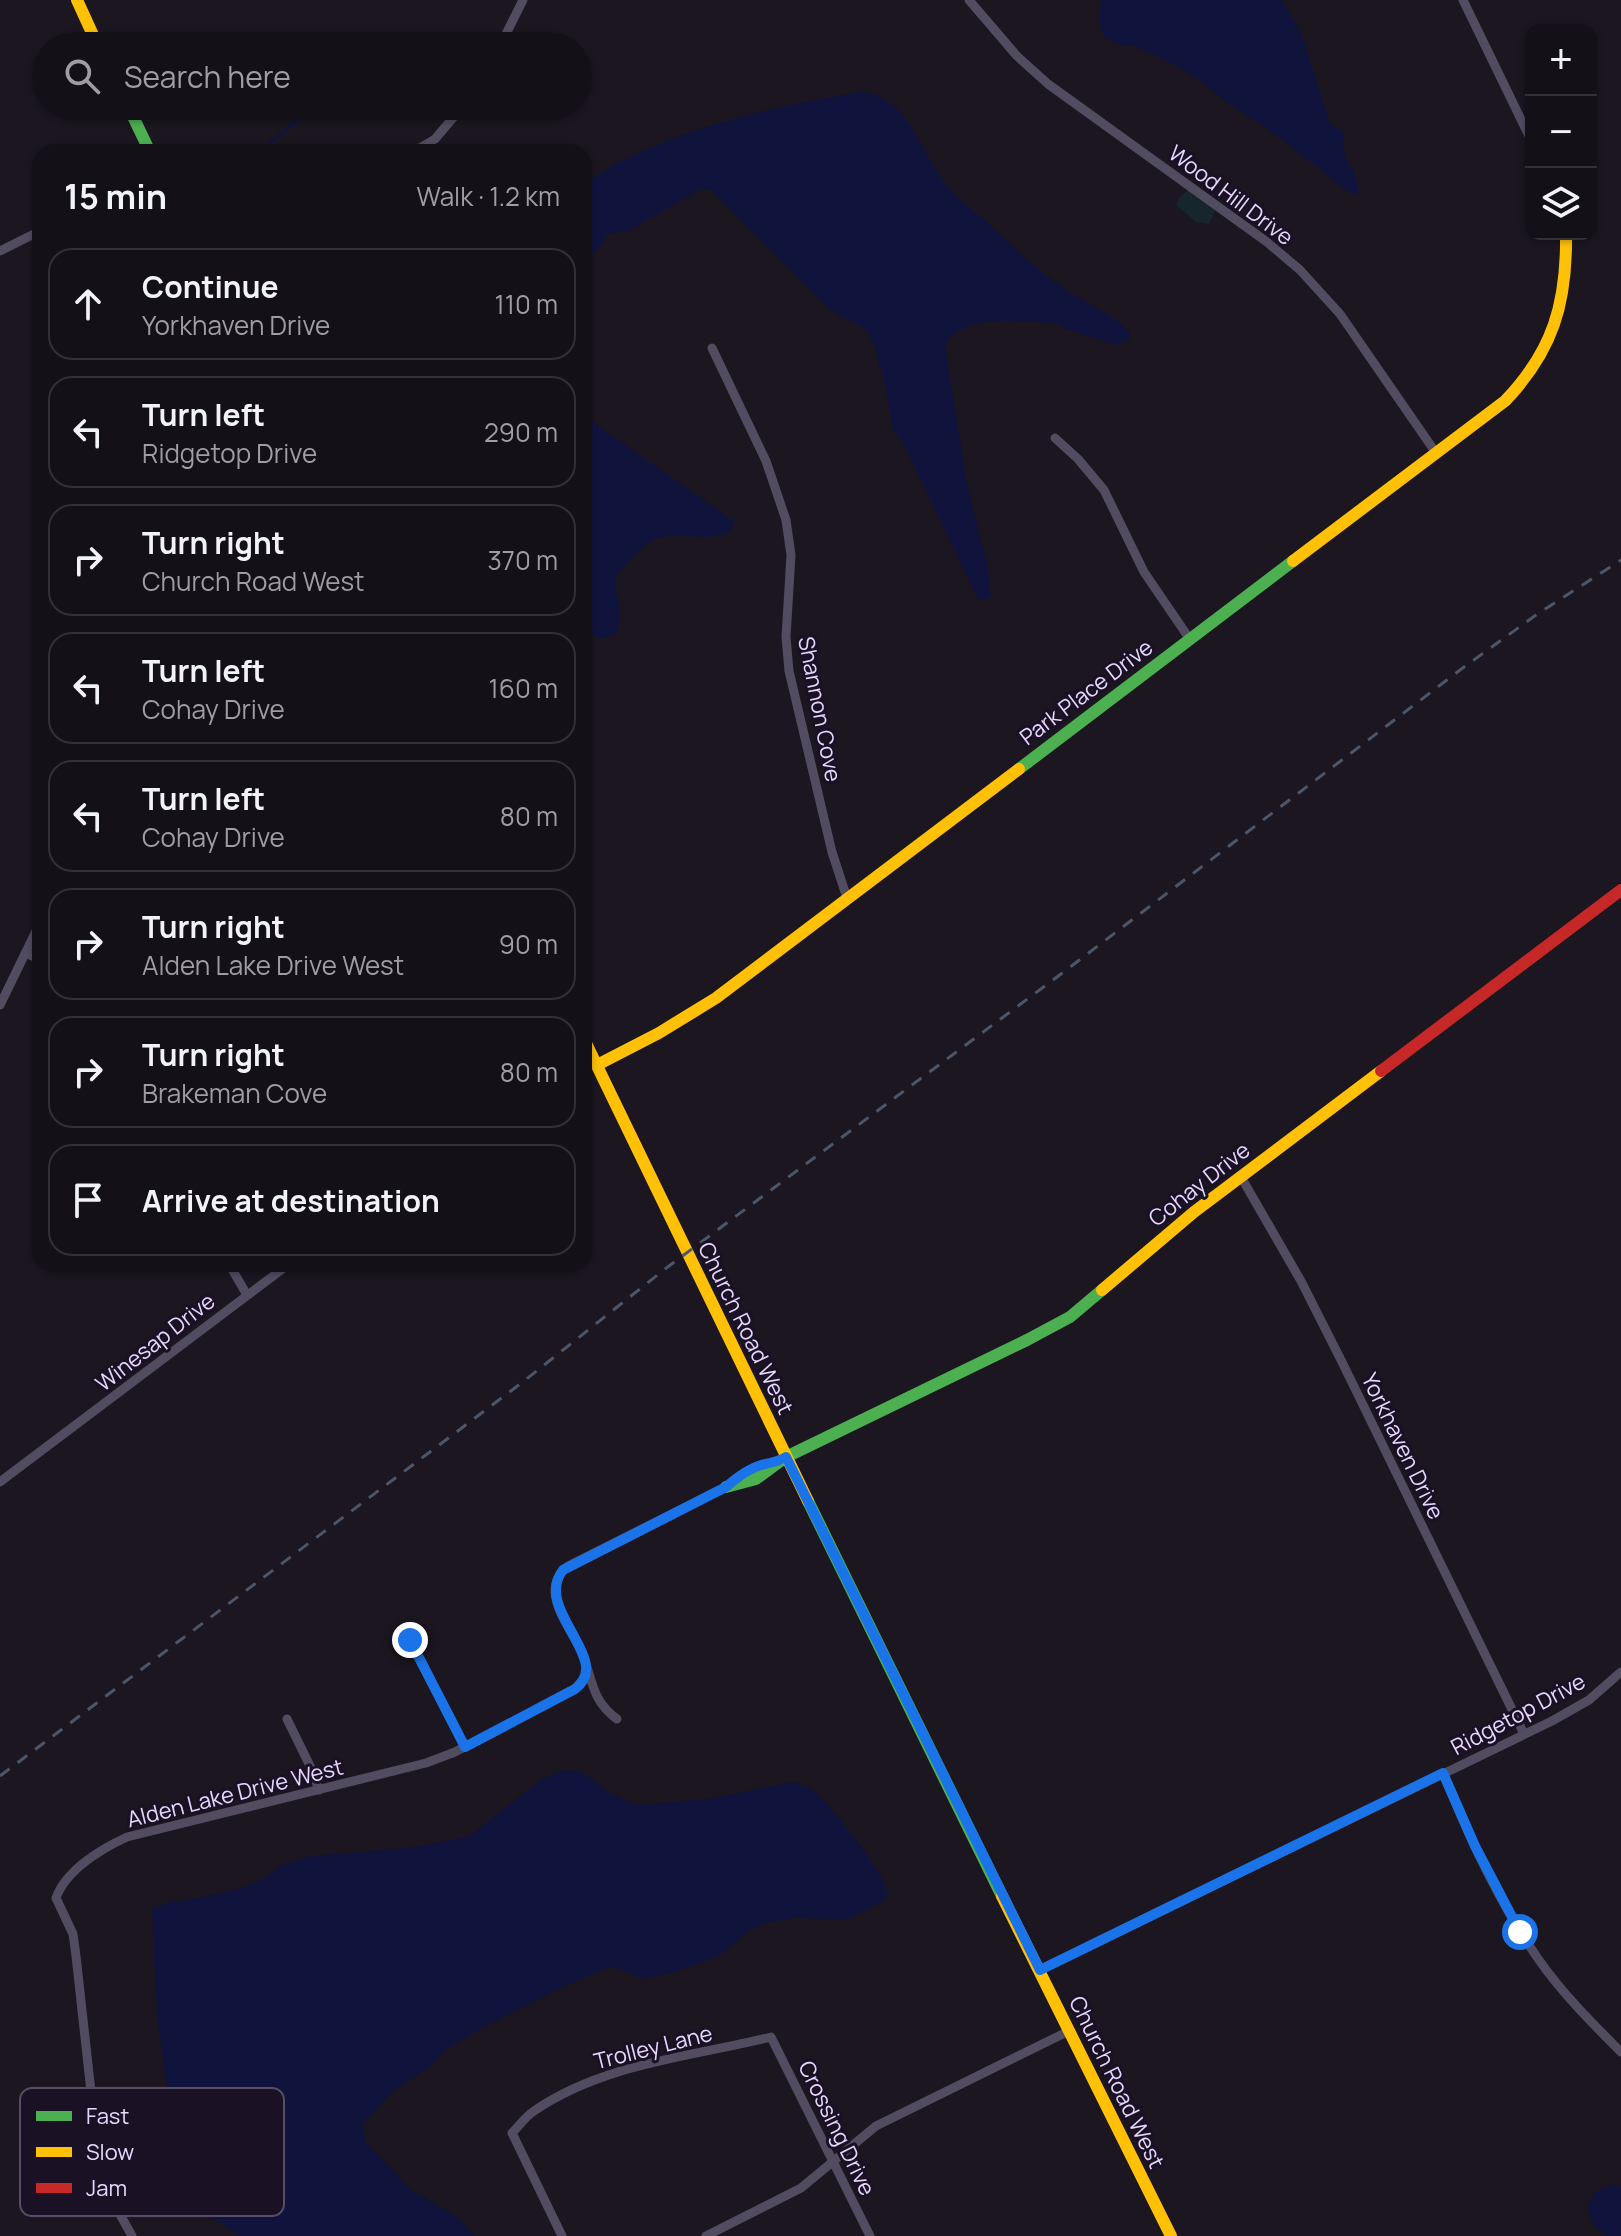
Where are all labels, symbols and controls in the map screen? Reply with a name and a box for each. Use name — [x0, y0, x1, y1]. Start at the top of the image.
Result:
map controls — [1525, 24, 1597, 240]
button: + — [1525, 24, 1597, 96]
search box — [32, 32, 592, 120]
icon: search — [60, 54, 104, 98]
text: Search here — [124, 56, 291, 97]
button: − — [1525, 96, 1597, 168]
street label: Wood Hill Drive — [1162, 138, 1300, 252]
button: layers — [1525, 168, 1597, 240]
text: 15 min — [64, 173, 167, 219]
text: Walk · 1.2 km — [416, 178, 560, 214]
text: Continue — [142, 266, 278, 307]
icon: ahead — [66, 282, 110, 326]
text: 110 m — [495, 286, 558, 322]
text: Yorkhaven Drive — [142, 307, 330, 343]
text: Turn left — [142, 394, 265, 435]
icon: left — [66, 410, 110, 454]
text: 290 m — [484, 414, 558, 450]
text: Ridgetop Drive — [142, 435, 317, 471]
text: Turn right — [142, 522, 285, 563]
icon: right — [66, 538, 110, 582]
text: 370 m — [487, 542, 558, 578]
text: Church Road West — [142, 563, 364, 599]
street label: Park Place Drive — [1013, 632, 1159, 752]
street label: Shannon Cove — [791, 634, 849, 784]
text: Turn left — [142, 650, 265, 691]
icon: left — [66, 666, 110, 710]
text: 160 m — [489, 670, 558, 706]
text: Cohay Drive — [142, 691, 285, 727]
text: Turn left — [142, 778, 265, 819]
icon: left — [66, 794, 110, 838]
text: 80 m — [500, 798, 558, 834]
text: Cohay Drive — [142, 819, 285, 855]
text: Turn right — [142, 906, 285, 947]
icon: right — [66, 922, 110, 966]
text: 90 m — [499, 926, 558, 962]
text: Alden Lake Drive West — [142, 947, 404, 983]
text: Turn right — [142, 1034, 285, 1075]
icon: right — [66, 1050, 110, 1094]
text: 80 m — [500, 1054, 558, 1090]
text: Brakeman Cove — [142, 1075, 327, 1111]
street label: Cohay Drive — [1142, 1135, 1256, 1233]
icon: arrive — [66, 1178, 110, 1222]
text: Arrive at destination — [142, 1180, 440, 1221]
street label: Church Road West — [691, 1237, 801, 1419]
street label: Winesap Drive — [89, 1286, 221, 1398]
street label: Yorkhaven Drive — [1355, 1368, 1451, 1524]
route end — [392, 1622, 428, 1658]
street label: Ridgetop Drive — [1446, 1666, 1591, 1762]
street label: Alden Lake Drive West — [124, 1752, 346, 1834]
route start — [1502, 1914, 1538, 1950]
street label: Church Road West — [1062, 1991, 1172, 2173]
street label: Trolley Lane — [591, 2018, 715, 2076]
street label: Crossing Drive — [791, 2056, 883, 2201]
legend — [20, 2088, 284, 2216]
text: Fast — [86, 2101, 129, 2131]
text: Slow — [86, 2137, 134, 2167]
text: Jam — [86, 2173, 127, 2203]

